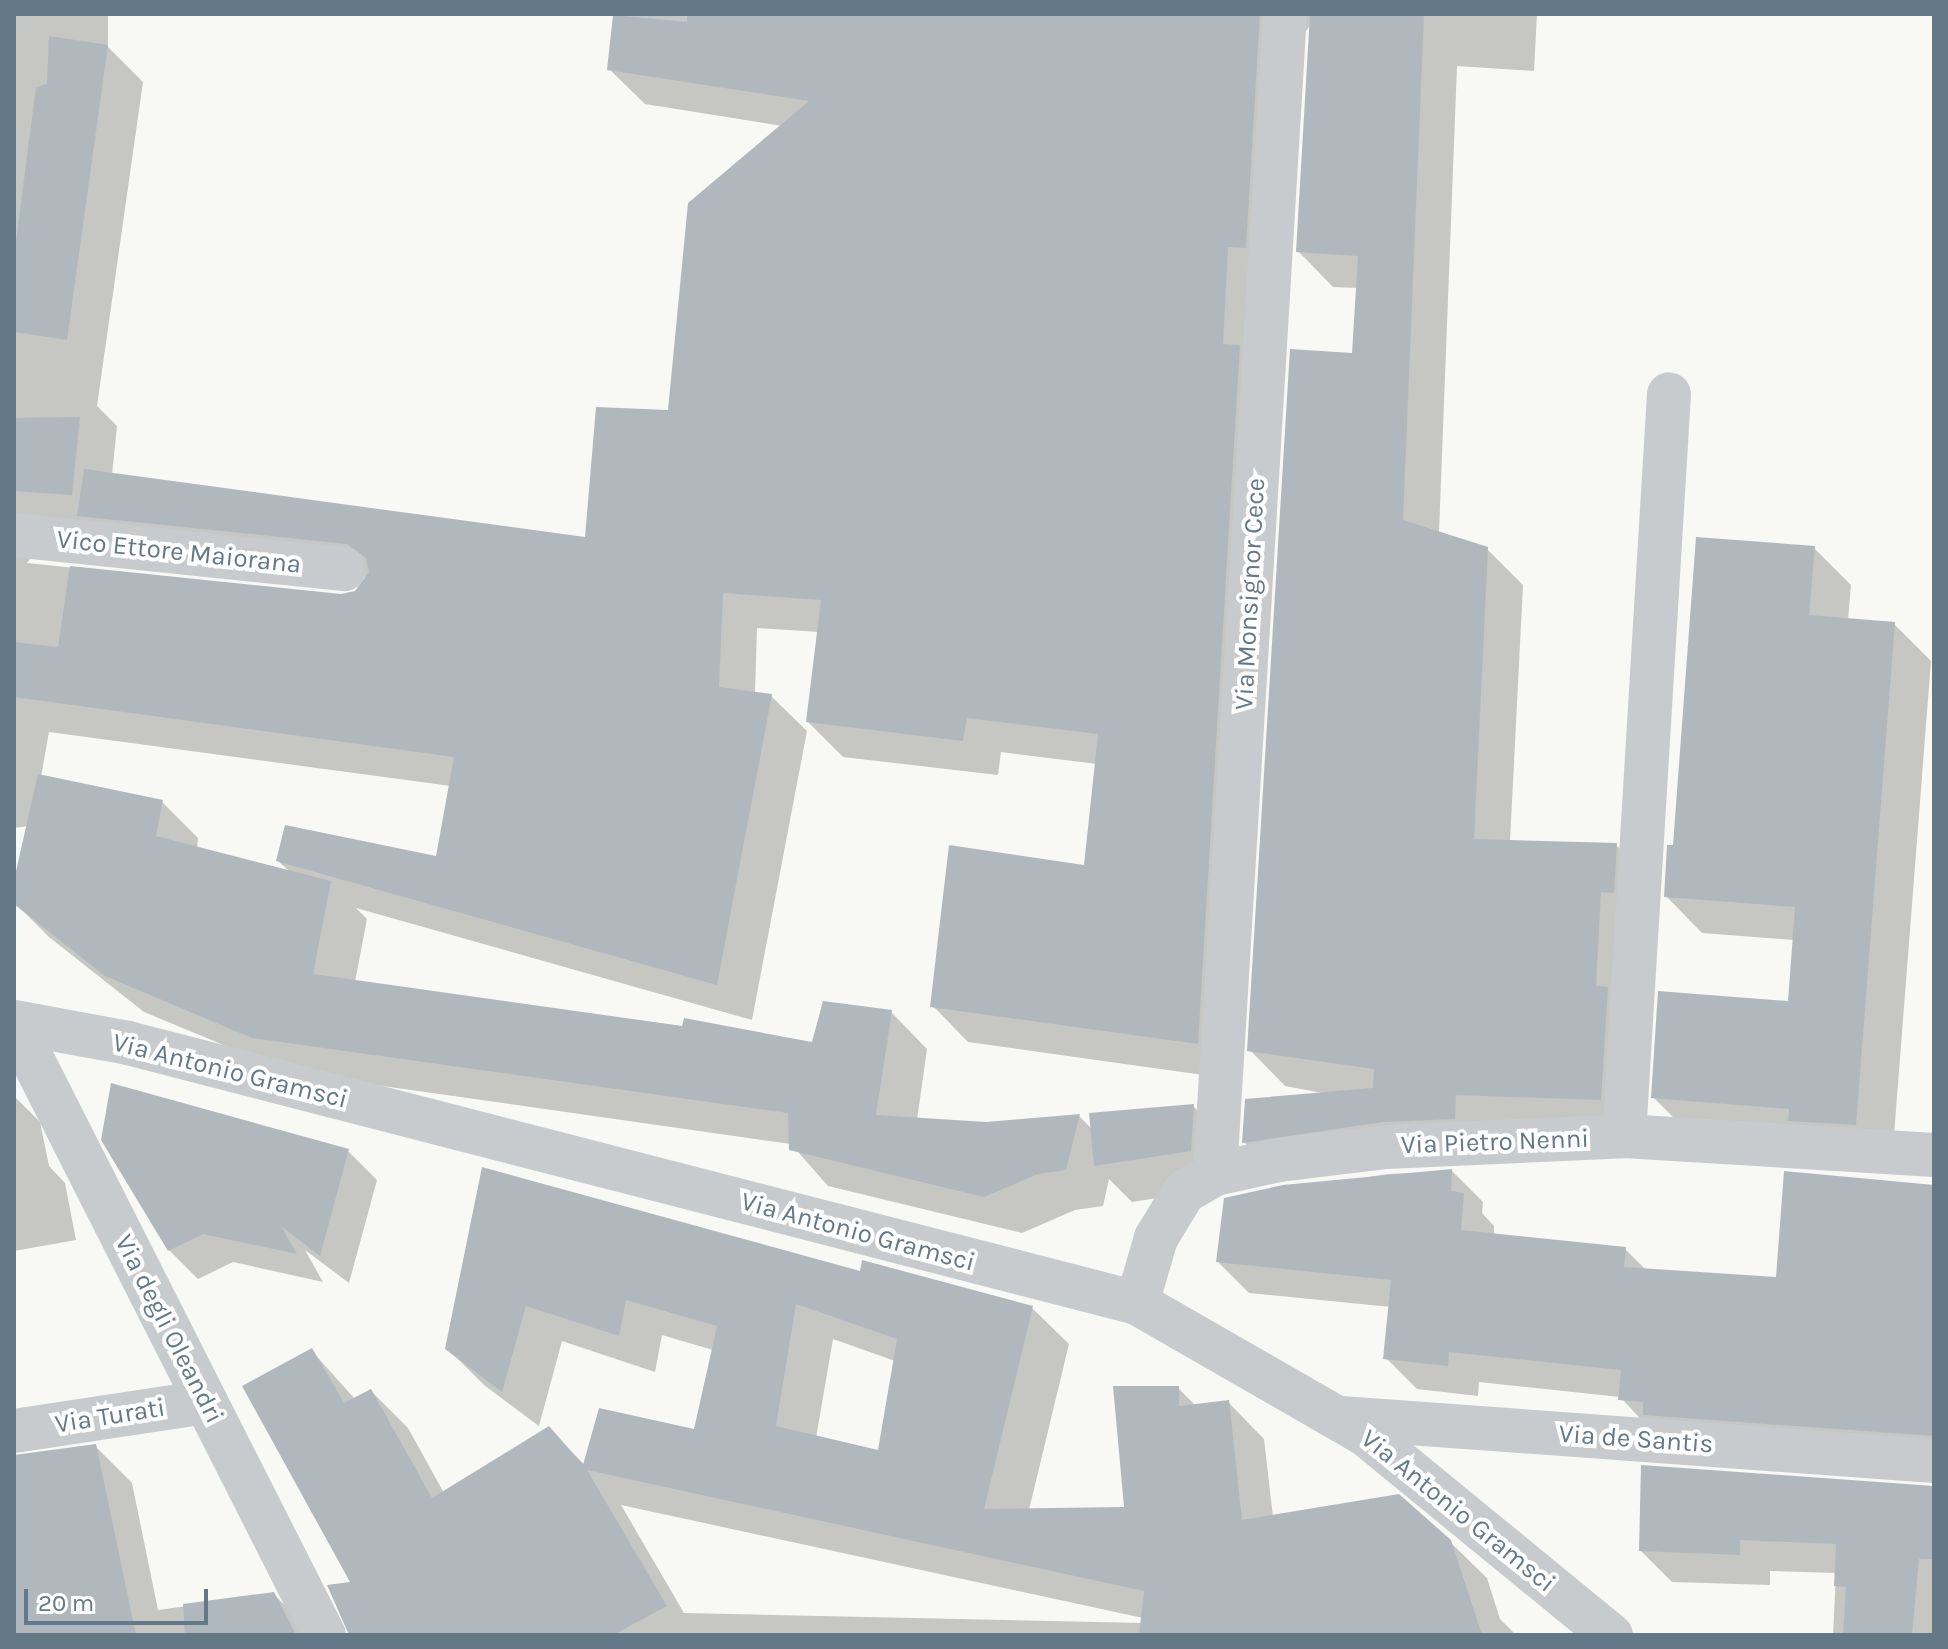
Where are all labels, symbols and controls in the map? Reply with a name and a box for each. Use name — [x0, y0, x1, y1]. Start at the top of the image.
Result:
street label: Via Monsignor Cece — [1228, 477, 1272, 711]
street label: Vico Ettore Maiorana — [55, 524, 303, 580]
street label: Via Antonio Gramsci — [109, 1027, 351, 1115]
street label: Via Pietro Nenni — [1400, 1123, 1590, 1161]
street label: Via Antonio Gramsci — [738, 1186, 978, 1278]
street label: Via degli Oleandri — [108, 1229, 230, 1429]
street label: Via Turati — [53, 1392, 167, 1440]
street label: Via de Santis — [1558, 1418, 1714, 1460]
street label: Via Antonio Gramsci — [1355, 1423, 1561, 1599]
scale bar — [28, 1573, 212, 1623]
text: 20 m — [38, 1589, 94, 1617]

